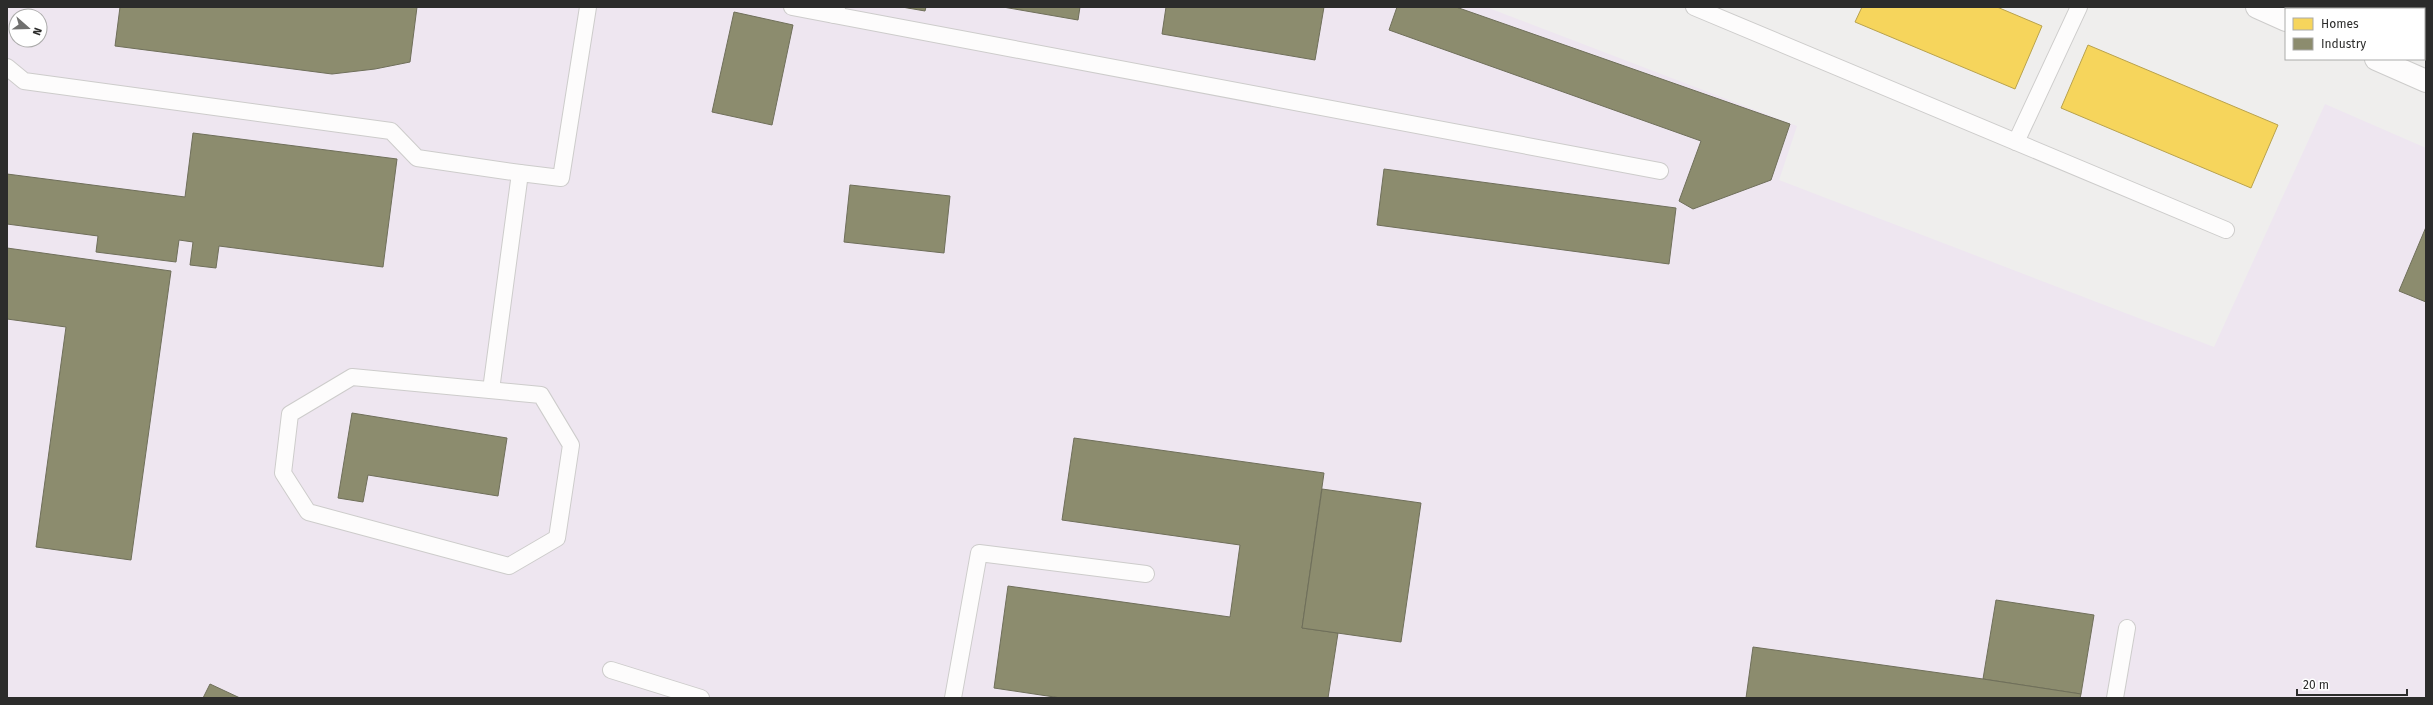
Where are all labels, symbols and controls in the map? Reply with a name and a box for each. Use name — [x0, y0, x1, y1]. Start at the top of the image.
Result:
north arrow — [8, 8, 48, 48]
legend — [2285, 8, 2425, 60]
text: Homes — [2321, 17, 2359, 31]
text: N — [30, 26, 44, 37]
text: Industry — [2321, 37, 2366, 51]
scale bar — [2297, 671, 2407, 697]
text: 20 m — [2303, 678, 2329, 692]

